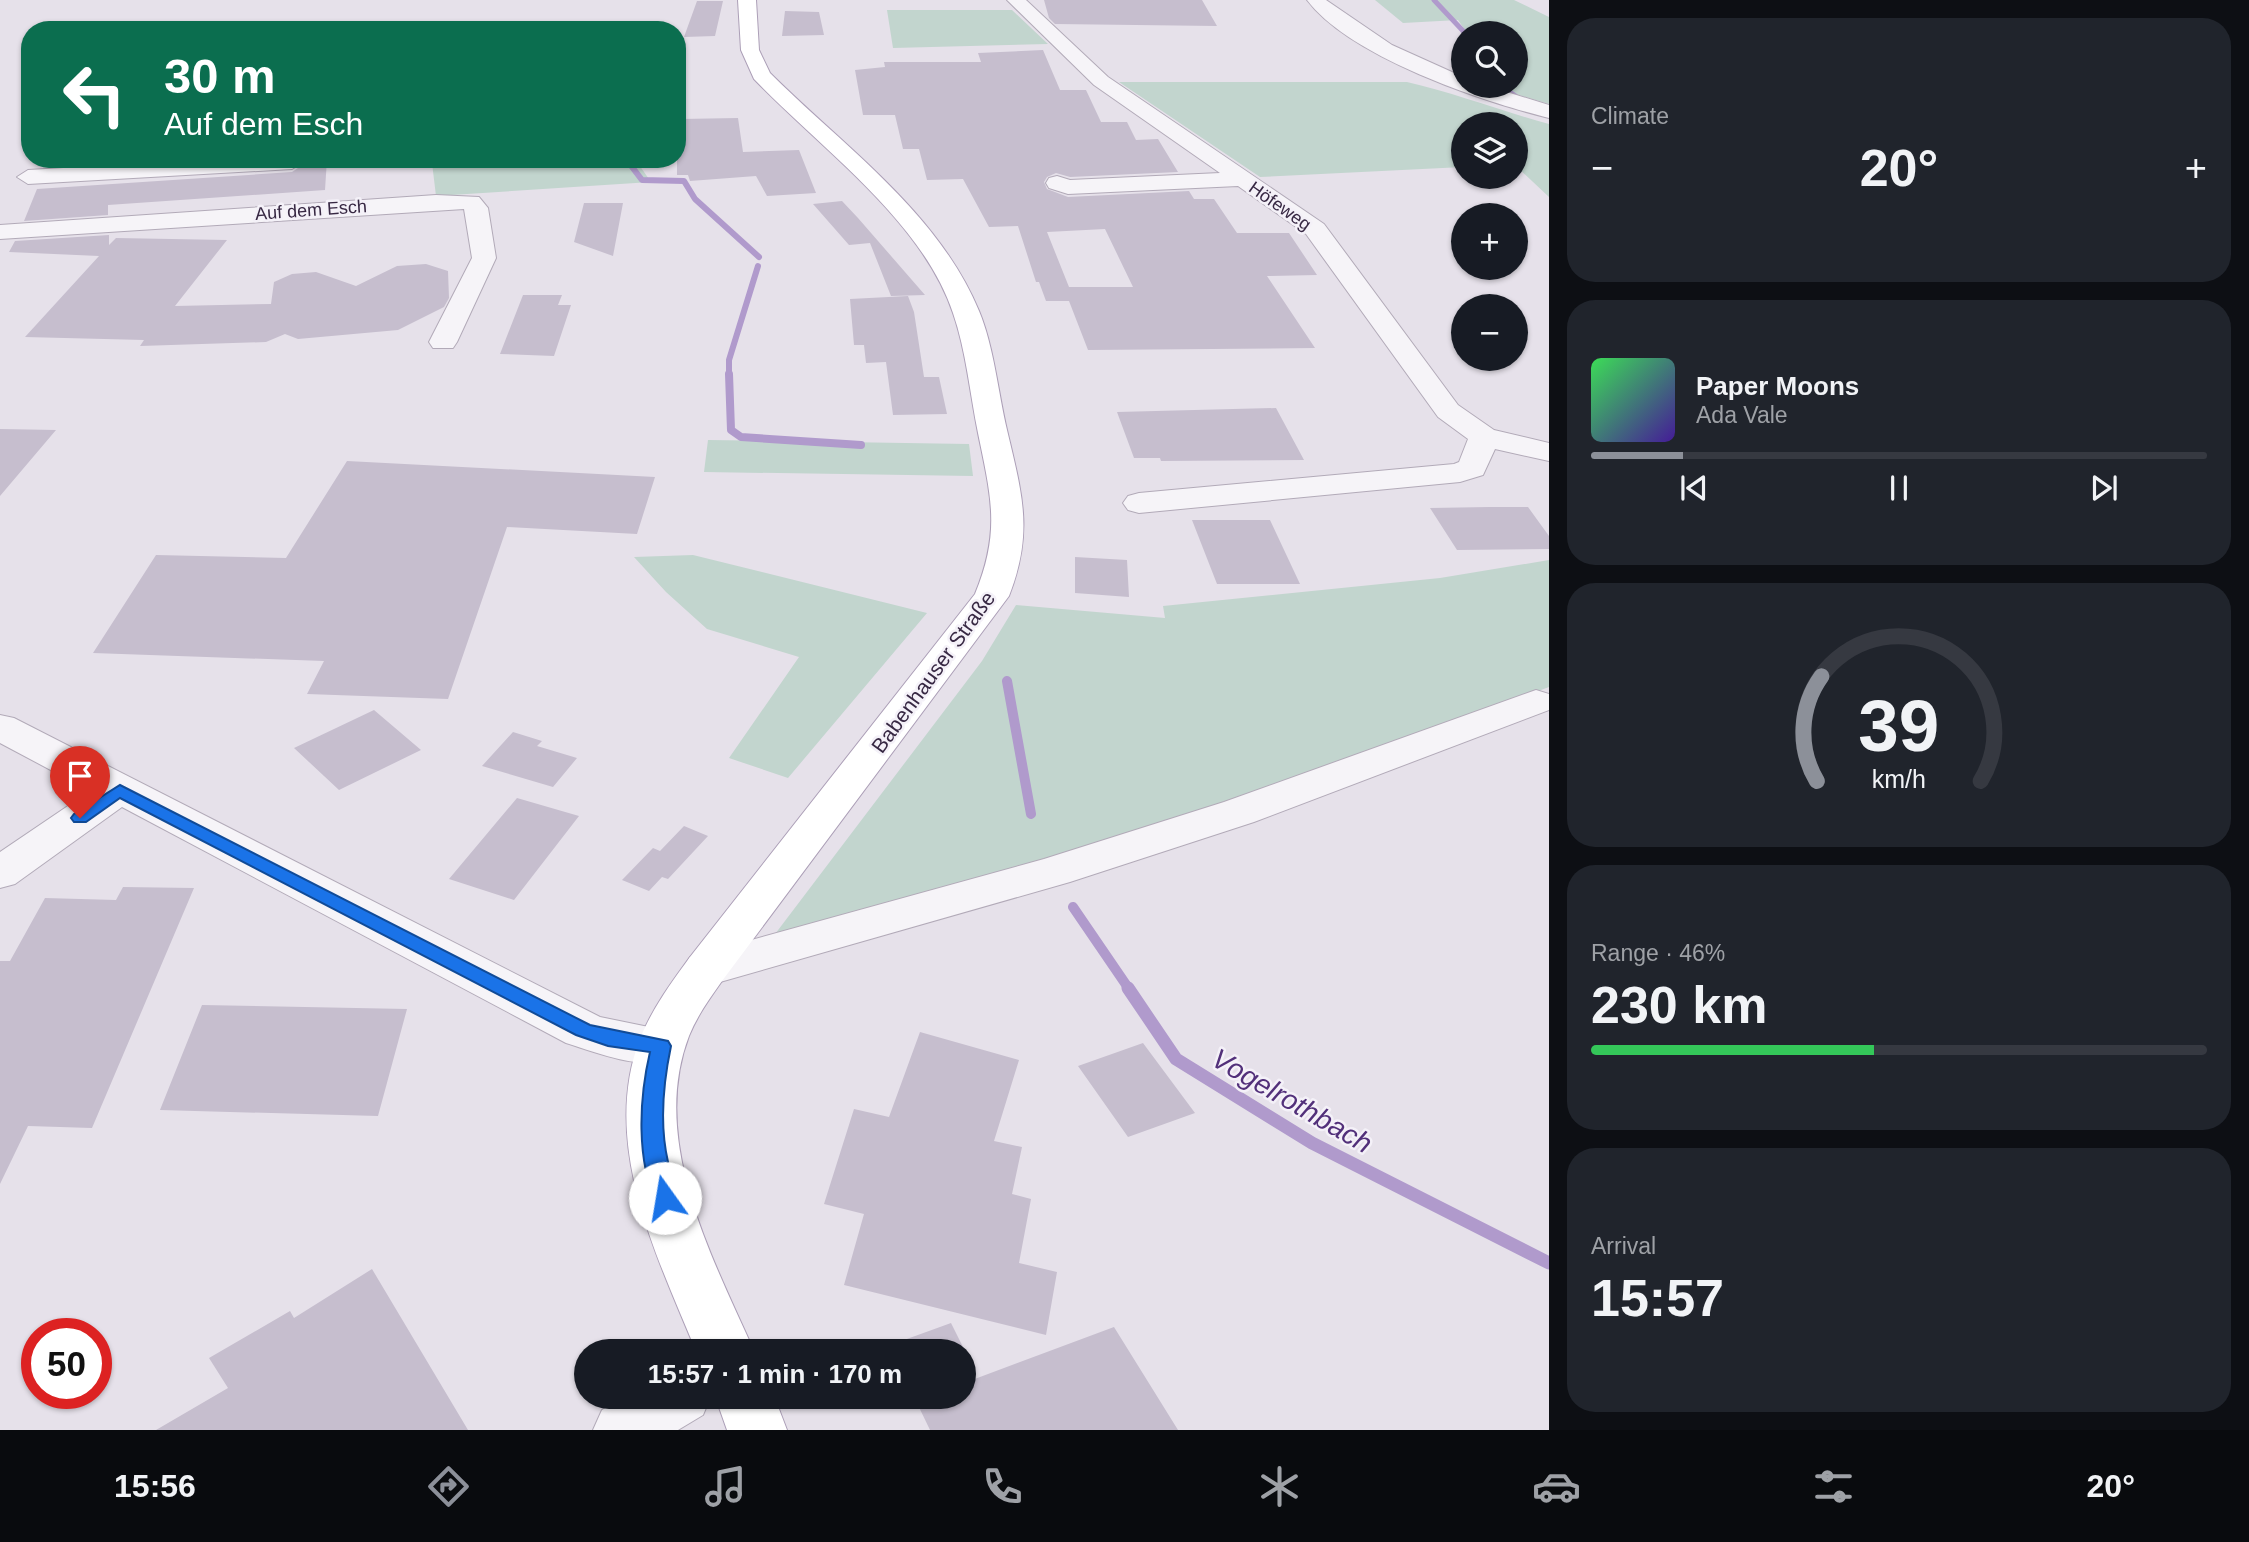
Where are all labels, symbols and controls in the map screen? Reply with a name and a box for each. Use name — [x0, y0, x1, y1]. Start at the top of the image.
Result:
map controls — [1451, 21, 1528, 371]
button: search — [1451, 21, 1528, 98]
icon: left — [49, 49, 140, 140]
text: 30 m — [164, 49, 276, 103]
text: Climate — [1591, 103, 1669, 129]
text: Auf dem Esch — [164, 106, 363, 142]
button: layers — [1451, 112, 1528, 189]
text: 20° — [1860, 139, 1938, 197]
text: − — [1591, 147, 1613, 189]
text: + — [2185, 147, 2207, 189]
street label: Höfeweg — [1245, 177, 1315, 235]
street label: Auf dem Esch — [254, 196, 368, 224]
button: + — [1451, 203, 1528, 280]
button: − — [1451, 294, 1528, 371]
text: Paper Moons — [1696, 371, 1859, 401]
text: Ada Vale — [1696, 402, 1788, 428]
icon: previous — [1675, 469, 1713, 507]
icon: pause — [1880, 469, 1918, 507]
icon: next — [2085, 469, 2123, 507]
street label: Babenhauser Straße — [867, 587, 999, 757]
text: 39 — [1859, 685, 1939, 766]
pin — [50, 746, 110, 818]
icon: arrive — [61, 757, 99, 795]
text: km/h — [1872, 765, 1926, 793]
text: Range · 46% — [1591, 940, 1725, 966]
text: 230 km — [1591, 976, 1767, 1034]
water label: Vogelrothbach — [1207, 1043, 1377, 1159]
position arrow — [628, 1161, 702, 1235]
text: Arrival — [1591, 1233, 1656, 1259]
text: 15:57 — [1591, 1269, 1724, 1327]
speed limit sign: 50 — [21, 1318, 112, 1409]
text: 15:57 · 1 min · 170 m — [648, 1359, 902, 1389]
icon: directions — [424, 1462, 473, 1511]
icon: music — [701, 1462, 750, 1511]
icon: phone — [978, 1462, 1027, 1511]
icon: climate — [1255, 1462, 1304, 1511]
icon: car — [1532, 1462, 1581, 1511]
icon: filters — [1809, 1462, 1858, 1511]
text: 15:56 — [114, 1468, 196, 1504]
text: 20° — [2087, 1468, 2135, 1504]

